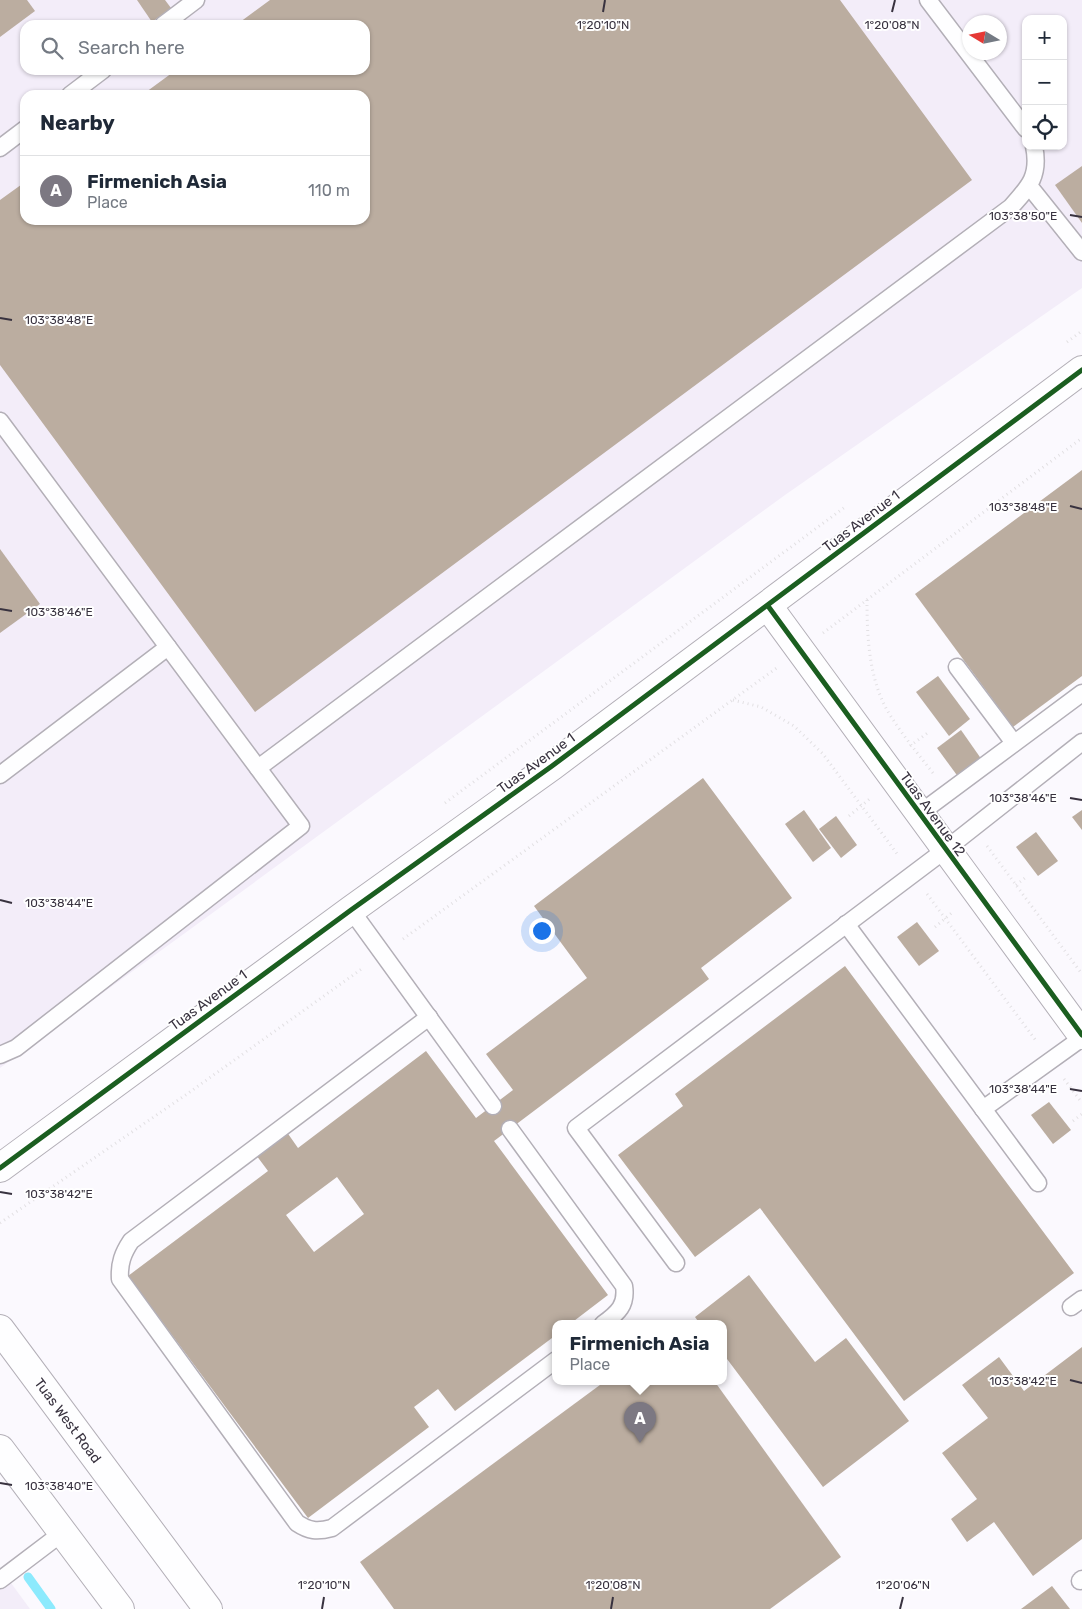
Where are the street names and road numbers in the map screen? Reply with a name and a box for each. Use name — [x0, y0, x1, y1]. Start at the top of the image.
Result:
street label: Tuas Avenue 1 — [820, 487, 903, 556]
street label: Tuas Avenue 1 — [494, 730, 578, 797]
street label: Tuas Avenue 12 — [896, 769, 969, 860]
street label: Tuas Avenue 1 — [166, 967, 250, 1034]
street label: Tuas West Road — [30, 1375, 105, 1467]

